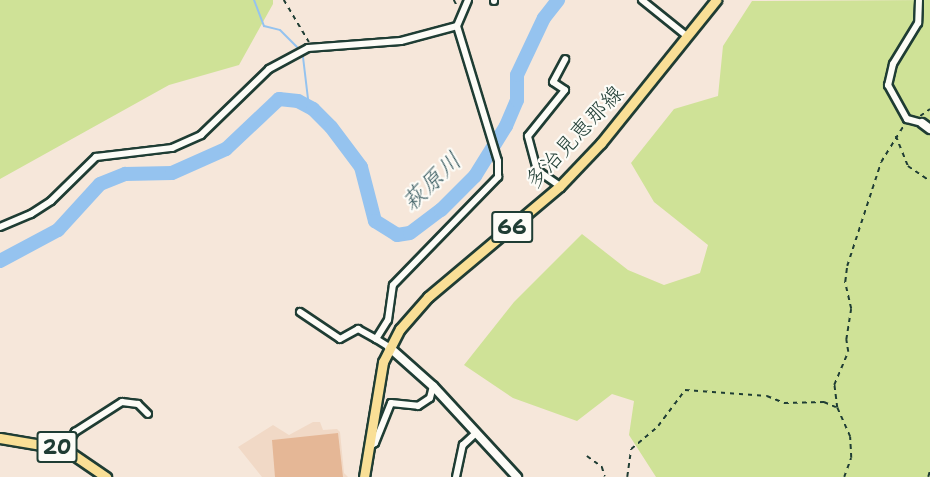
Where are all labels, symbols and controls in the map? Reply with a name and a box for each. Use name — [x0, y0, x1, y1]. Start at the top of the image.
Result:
street label: 多治見恵那線 — [519, 80, 629, 194]
water label: 萩原川 — [396, 147, 468, 217]
road number: 66 — [491, 209, 533, 245]
road number: 20 — [36, 429, 78, 465]

